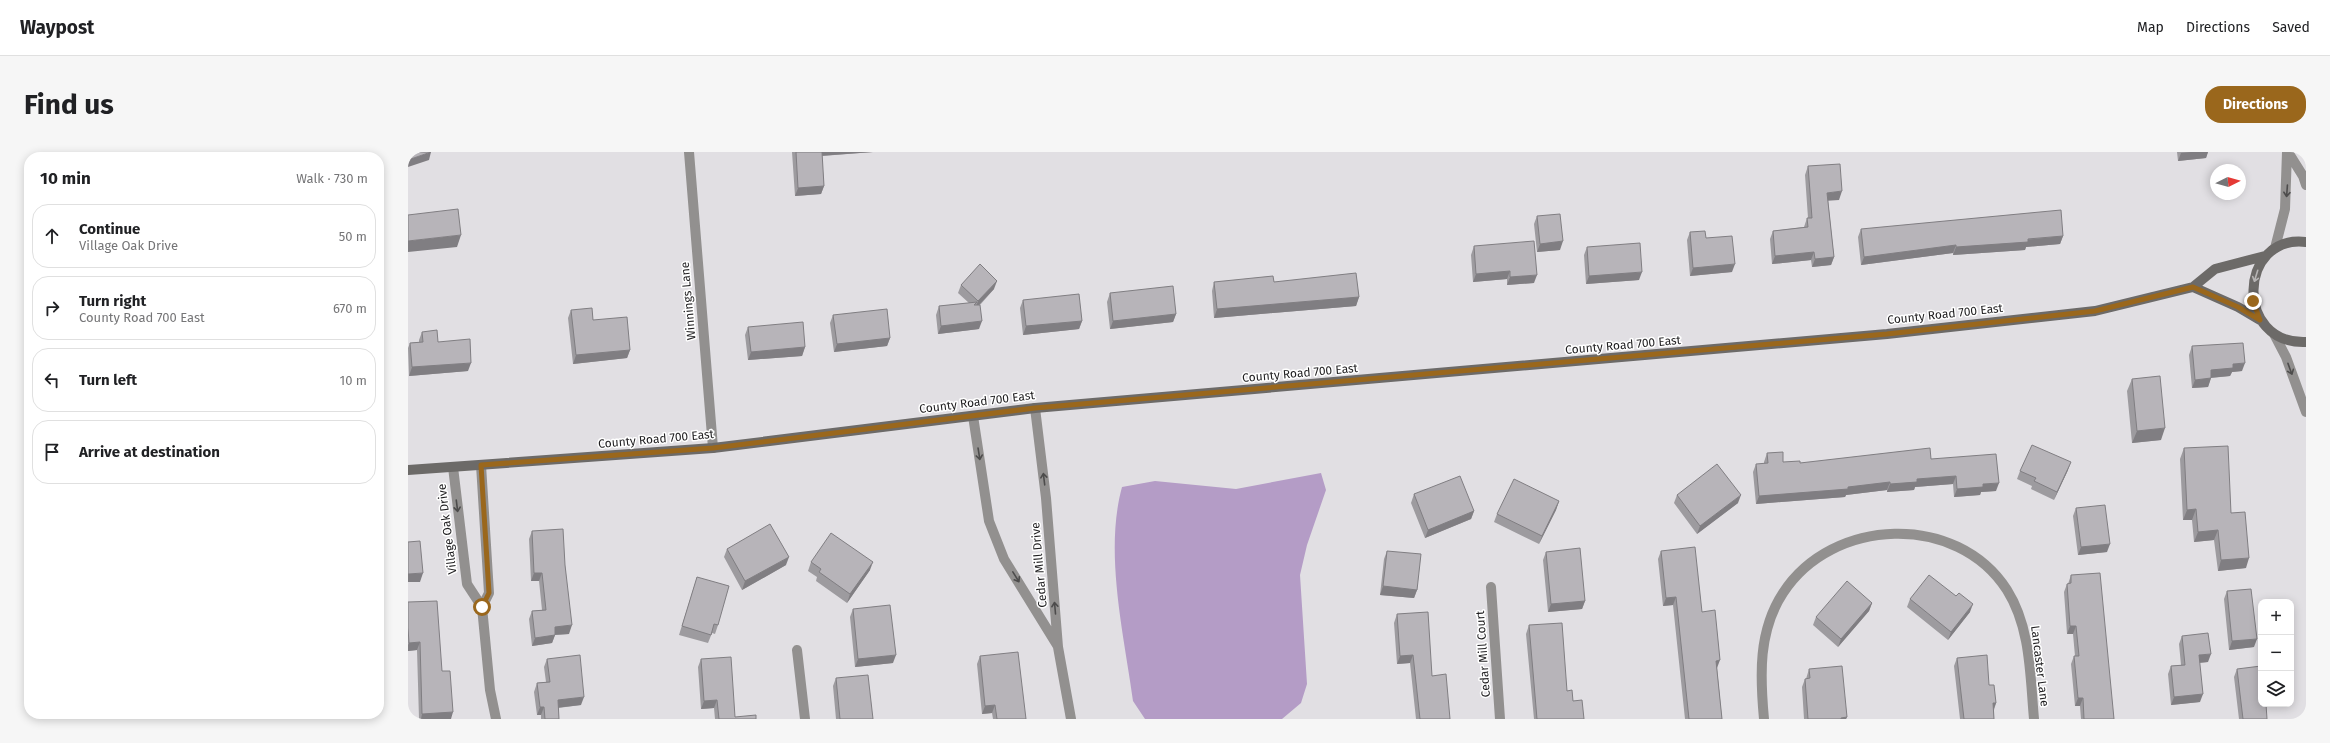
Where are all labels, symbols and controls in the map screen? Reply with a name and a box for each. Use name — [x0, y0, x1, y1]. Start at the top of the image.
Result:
text: Waypost — [20, 16, 94, 39]
text: Map — [2137, 19, 2164, 36]
text: Directions — [2186, 19, 2250, 36]
text: Saved — [2272, 19, 2310, 36]
button: Directions — [2205, 86, 2306, 123]
text: Find us — [24, 88, 114, 121]
north arrow — [2210, 164, 2246, 200]
text: 10 min — [40, 168, 91, 189]
text: Walk · 730 m — [296, 171, 368, 186]
one-way arrow — [2283, 184, 2290, 197]
text: Continue — [79, 220, 140, 238]
icon: ahead — [41, 225, 63, 247]
text: 50 m — [339, 229, 367, 244]
text: Village Oak Drive — [79, 238, 178, 253]
street label: Winnings Lane — [678, 261, 698, 341]
one-way arrow — [2252, 269, 2259, 282]
text: Turn right — [79, 292, 146, 310]
route end — [2244, 292, 2262, 310]
icon: right — [41, 297, 63, 319]
text: 670 m — [333, 301, 367, 316]
street label: County Road 700 East — [1887, 301, 2004, 327]
text: County Road 700 East — [79, 310, 205, 325]
street label: County Road 700 East — [1565, 333, 1682, 357]
street label: County Road 700 East — [1242, 361, 1359, 385]
one-way arrow — [2287, 363, 2295, 375]
icon: left — [41, 369, 63, 391]
text: Turn left — [79, 371, 137, 389]
text: 10 m — [340, 373, 367, 388]
street label: County Road 700 East — [919, 388, 1036, 416]
street label: County Road 700 East — [598, 427, 715, 451]
icon: arrive — [41, 441, 63, 463]
text: Arrive at destination — [79, 443, 220, 461]
one-way arrow — [975, 447, 983, 460]
one-way arrow — [1040, 473, 1048, 486]
street label: Village Oak Drive — [434, 483, 460, 575]
one-way arrow — [454, 499, 461, 512]
street label: Cedar Mill Drive — [1028, 522, 1050, 608]
one-way arrow — [1012, 571, 1020, 582]
route start — [473, 598, 491, 616]
map controls — [2258, 599, 2294, 707]
button: + — [2258, 599, 2294, 635]
one-way arrow — [1052, 602, 1059, 615]
street label: Cedar Mill Court — [1473, 609, 1493, 698]
street label: Lancaster Lane — [2028, 625, 2052, 707]
button: − — [2258, 635, 2294, 671]
button: layers — [2258, 671, 2294, 707]

